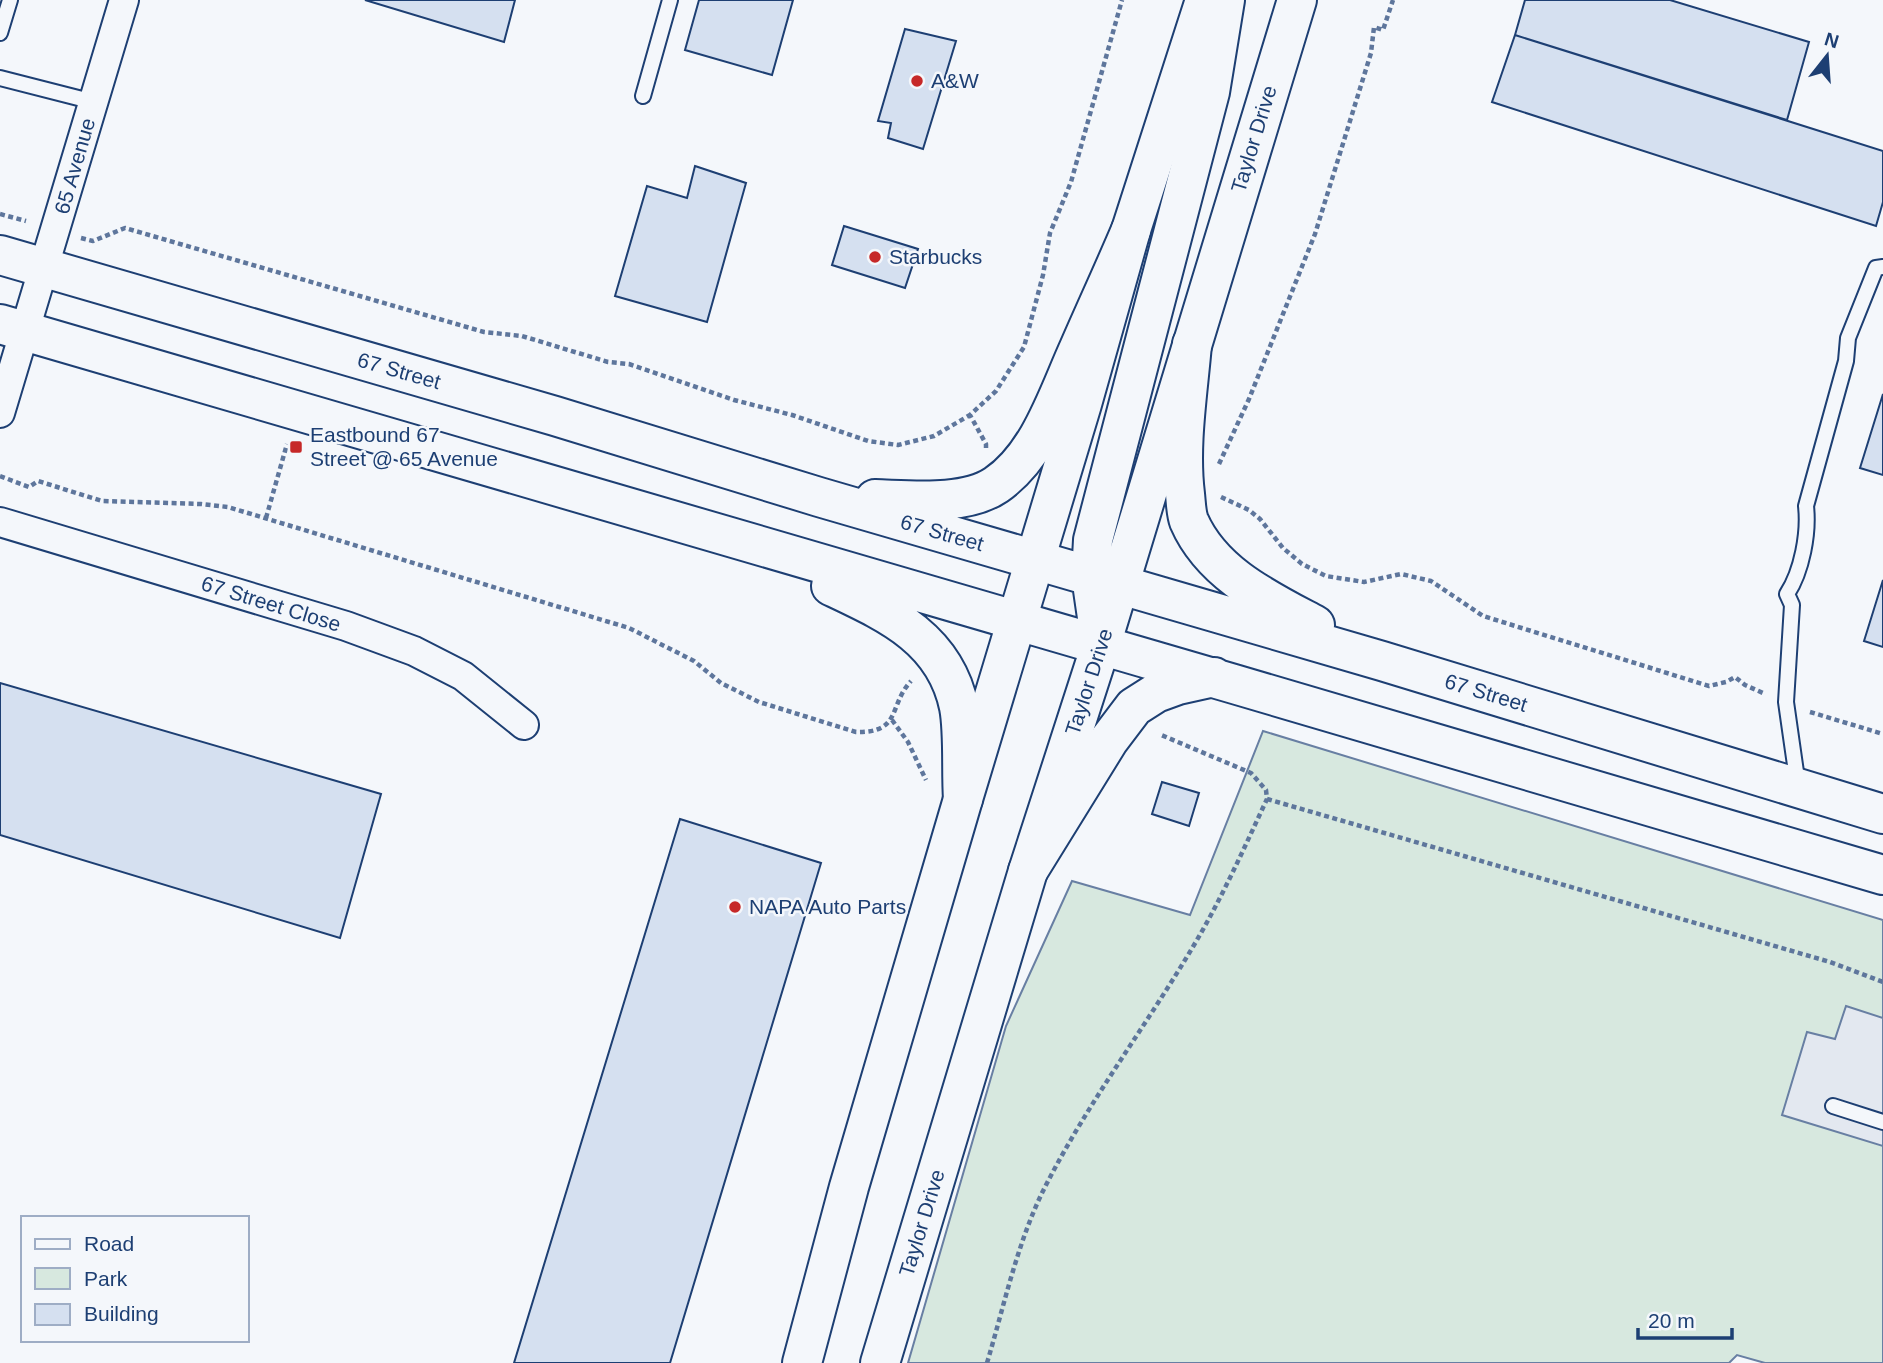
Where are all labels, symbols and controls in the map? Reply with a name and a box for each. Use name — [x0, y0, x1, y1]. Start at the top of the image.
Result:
north arrow — [1792, 21, 1862, 91]
text: N — [1822, 28, 1841, 52]
place label: A&W — [931, 69, 979, 92]
marker: A&W — [909, 73, 925, 89]
street label: Taylor Drive — [1226, 82, 1281, 195]
street label: 65 Avenue — [50, 115, 99, 217]
place label: Starbucks — [889, 245, 982, 268]
marker: Starbucks — [867, 249, 883, 265]
street label: 67 Street — [355, 348, 443, 393]
place label: Eastbound 67 Street @ 65 Avenue — [310, 423, 498, 470]
marker: Eastbound 67 Street @ 65 Avenue — [288, 439, 304, 455]
street label: 67 Street — [898, 510, 986, 555]
street label: 67 Street Close — [199, 571, 344, 636]
street label: Taylor Drive — [1060, 626, 1117, 738]
street label: 67 Street — [1442, 669, 1530, 716]
place label: NAPA Auto Parts — [749, 895, 906, 918]
marker: NAPA Auto Parts — [727, 899, 743, 915]
street label: Taylor Drive — [894, 1166, 949, 1279]
legend — [21, 1216, 248, 1342]
text: Road — [84, 1232, 134, 1255]
text: Park — [84, 1267, 128, 1290]
scale bar — [1638, 1296, 1732, 1340]
text: Building — [84, 1302, 159, 1325]
text: 20 m — [1648, 1309, 1695, 1332]

